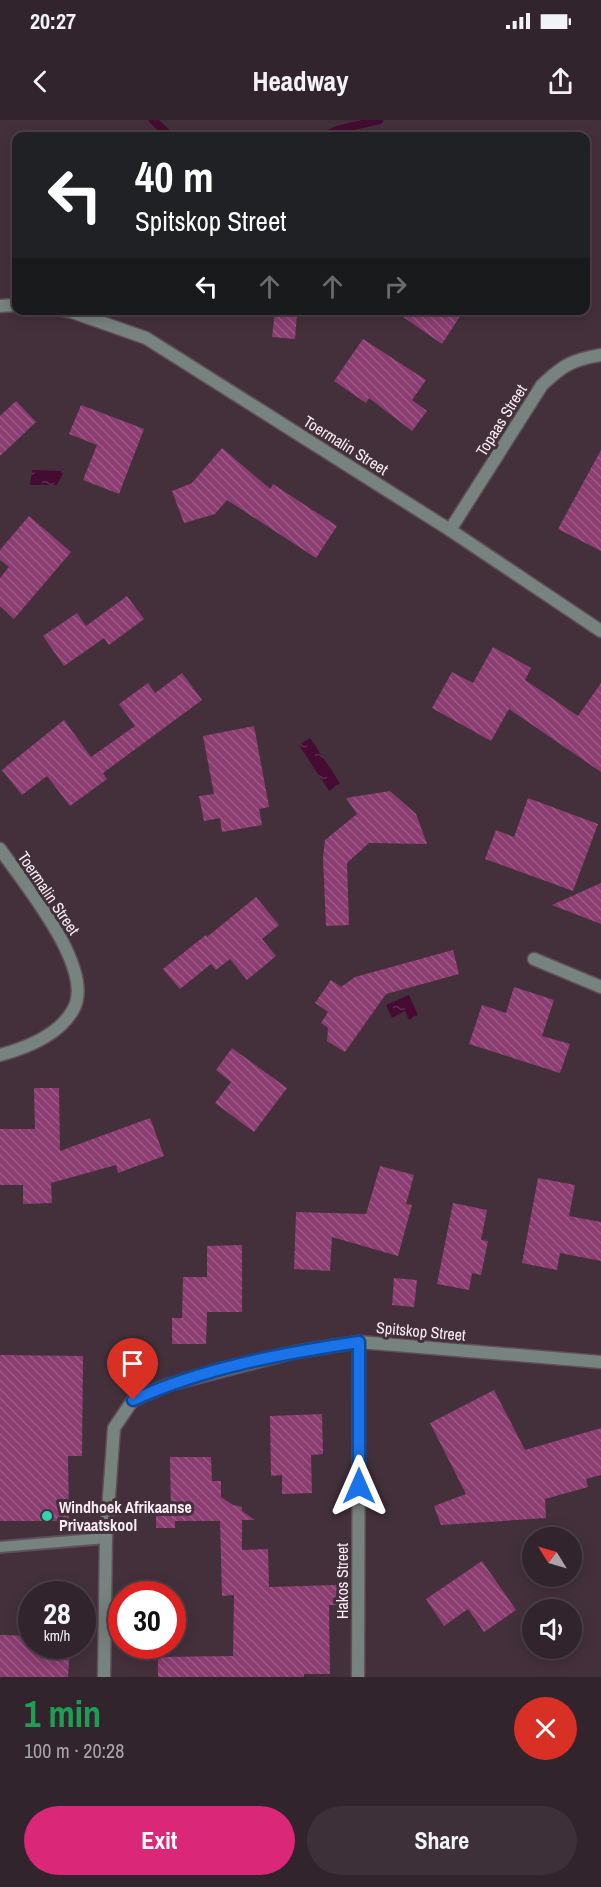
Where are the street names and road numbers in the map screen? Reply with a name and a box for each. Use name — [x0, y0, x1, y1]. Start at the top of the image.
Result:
street label: Topaas Street — [470, 380, 532, 460]
street label: Toermalin Street — [299, 410, 393, 480]
street label: Toermalin Street — [13, 847, 85, 939]
street label: Spitskop Street — [375, 1316, 467, 1346]
street label: Hakos Street — [331, 1543, 353, 1619]

